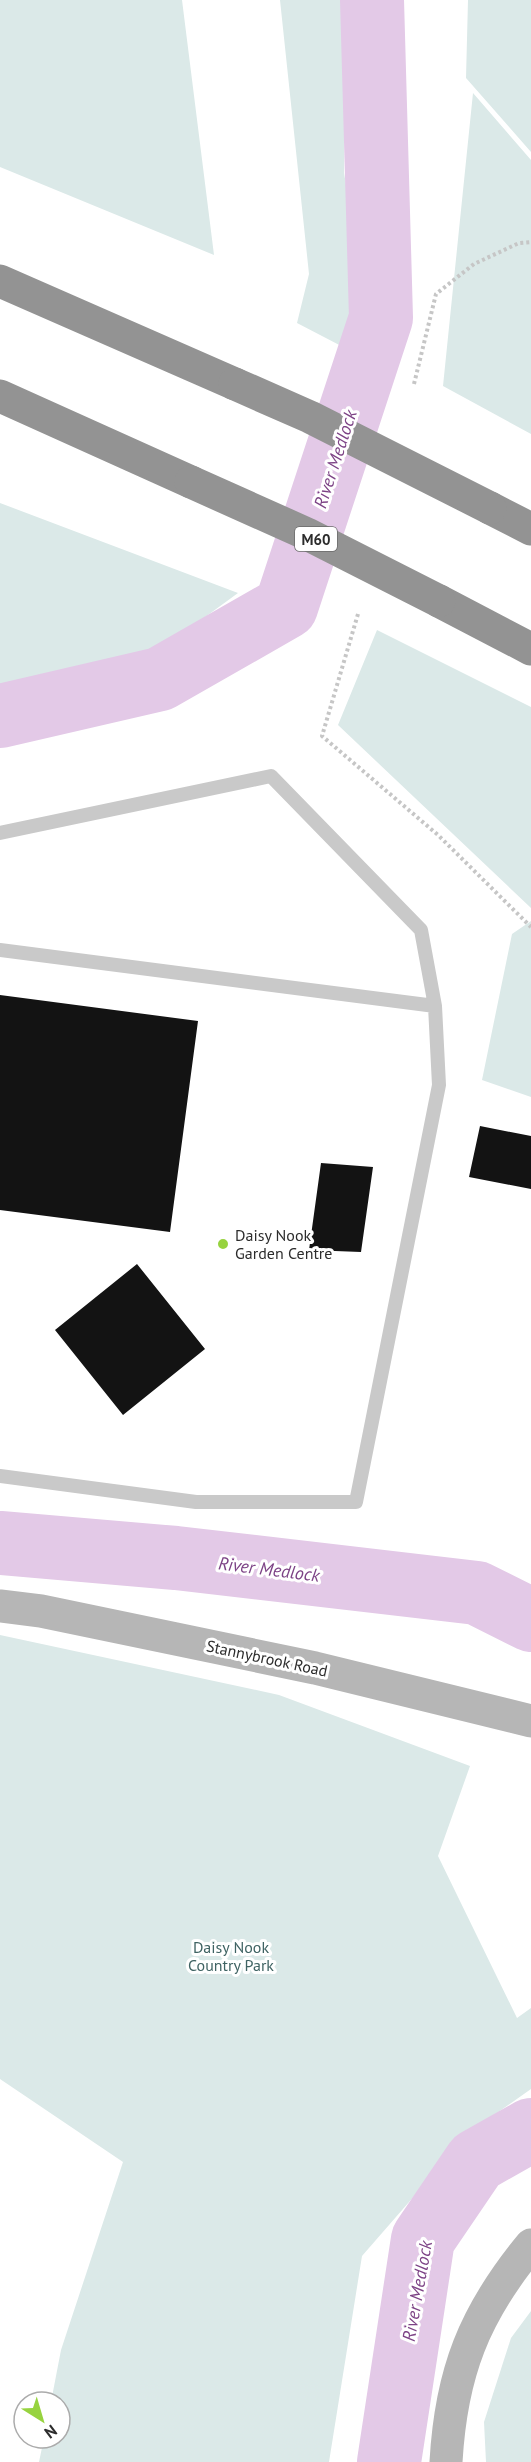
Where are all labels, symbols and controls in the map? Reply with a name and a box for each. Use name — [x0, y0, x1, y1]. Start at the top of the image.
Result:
water label: River Medlock — [308, 406, 362, 511]
road number: M60 — [295, 527, 337, 551]
place label: Daisy Nook Garden Centre — [235, 1225, 332, 1263]
marker: Daisy Nook Garden Centre — [216, 1237, 230, 1251]
water label: River Medlock — [217, 1551, 322, 1587]
street label: Stannybrook Road — [205, 1635, 329, 1681]
park label: Daisy Nook Country Park — [188, 1937, 274, 1975]
water label: River Medlock — [397, 2238, 437, 2343]
north arrow — [12, 2390, 72, 2450]
text: N — [41, 2421, 61, 2443]

